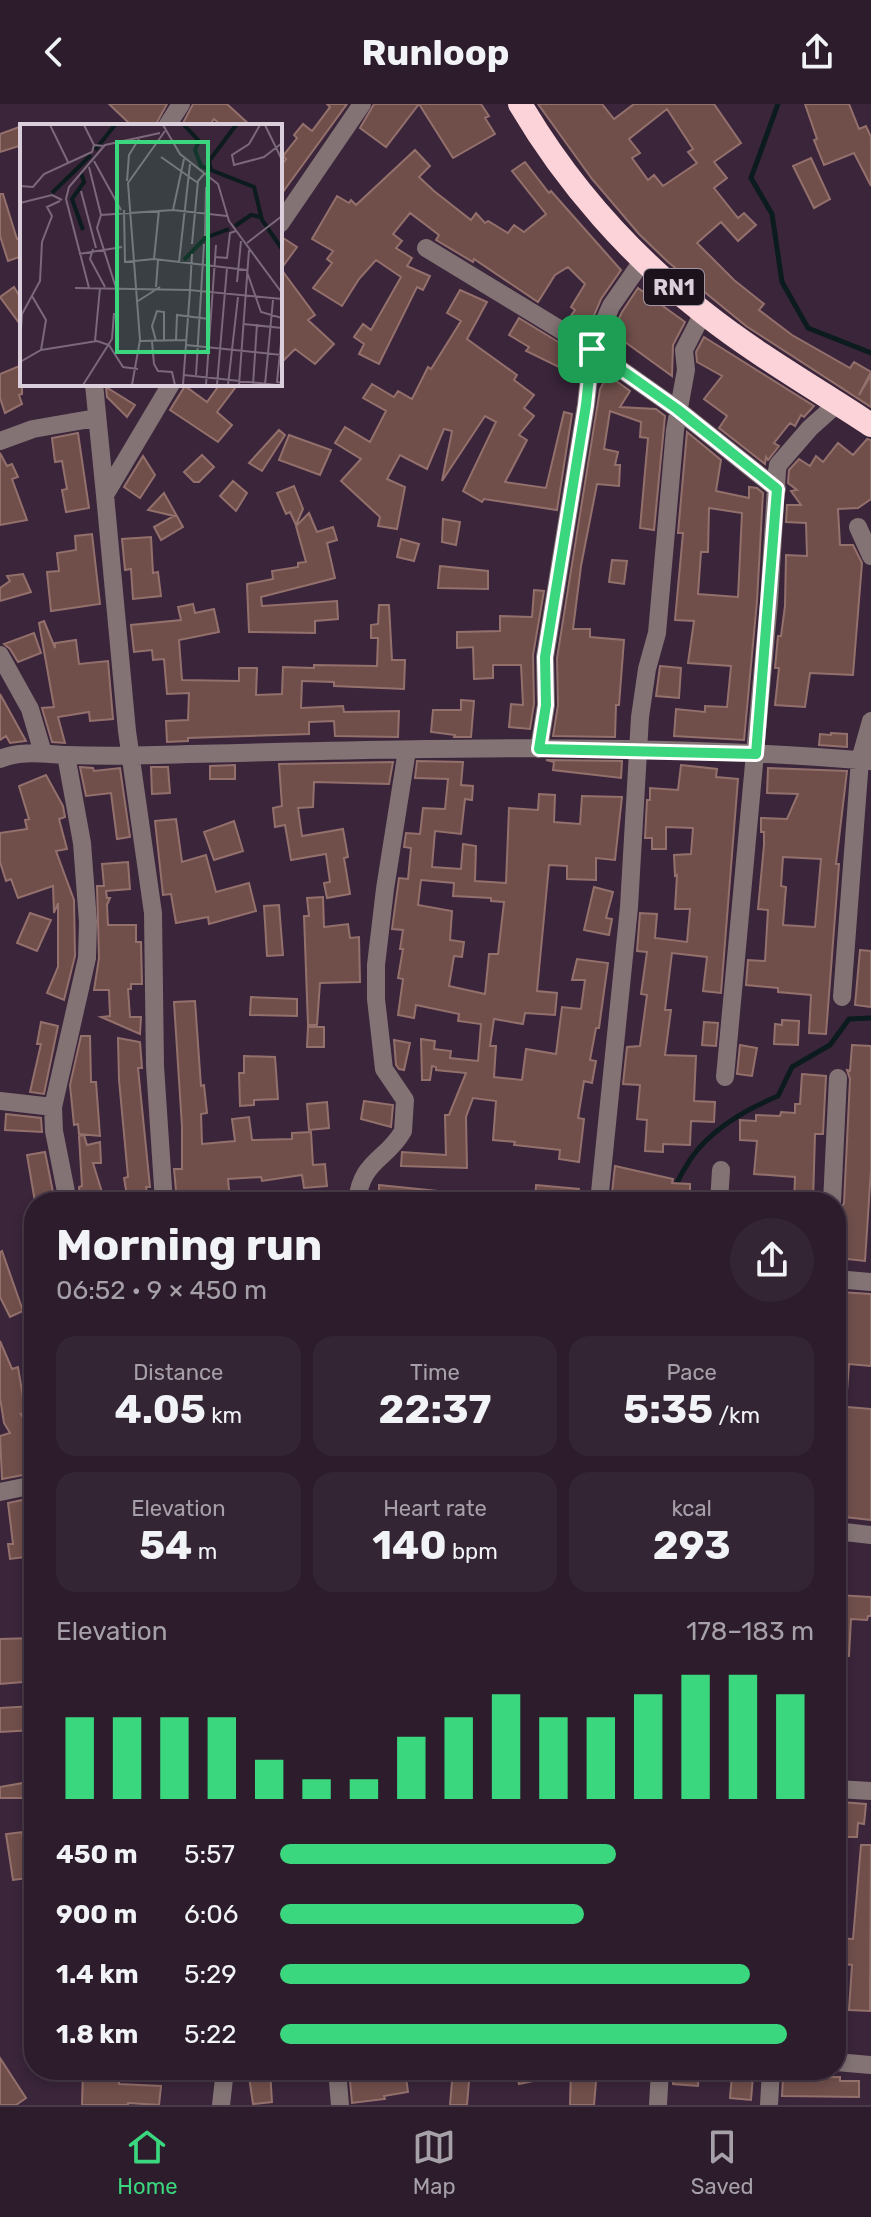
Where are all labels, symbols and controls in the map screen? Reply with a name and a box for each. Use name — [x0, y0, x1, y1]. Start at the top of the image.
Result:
icon: back — [32, 30, 76, 74]
icon: share — [795, 30, 839, 74]
text: Runloop — [361, 31, 510, 74]
inset map — [20, 124, 282, 386]
road number: RN1 — [644, 269, 704, 305]
pin — [558, 315, 626, 383]
icon: arrive — [570, 327, 614, 371]
button: share — [730, 1218, 814, 1302]
text: Morning run — [56, 1219, 322, 1271]
text: 06:52 · 9 × 450 m — [56, 1275, 267, 1306]
text: Distance — [133, 1359, 223, 1386]
text: Time — [410, 1359, 460, 1386]
text: Pace — [666, 1359, 717, 1386]
text: 4.05 — [115, 1386, 206, 1433]
text: 22:37 — [379, 1386, 491, 1433]
text: 5:35 — [623, 1386, 713, 1433]
text: km — [206, 1402, 242, 1429]
text: /km — [713, 1402, 760, 1429]
text: Elevation — [131, 1495, 225, 1522]
text: Heart rate — [383, 1495, 487, 1522]
text: kcal — [671, 1495, 712, 1522]
text: 54 — [139, 1522, 192, 1569]
text: 140 — [372, 1522, 447, 1569]
text: 293 — [653, 1522, 731, 1569]
text: m — [192, 1538, 217, 1565]
text: bpm — [447, 1538, 498, 1565]
text: Elevation — [56, 1616, 167, 1647]
text: 178–183 m — [686, 1616, 814, 1647]
text: 450 m — [56, 1839, 138, 1870]
text: 5:57 — [184, 1839, 235, 1870]
text: 900 m — [56, 1899, 137, 1930]
text: 6:06 — [184, 1899, 239, 1930]
text: 1.4 km — [56, 1959, 138, 1990]
text: 5:29 — [184, 1959, 237, 1990]
text: 1.8 km — [56, 2019, 138, 2050]
text: 5:22 — [184, 2019, 237, 2050]
tab: Home — [117, 2125, 178, 2200]
tab: Map — [412, 2125, 456, 2200]
tab: Saved — [691, 2125, 754, 2200]

